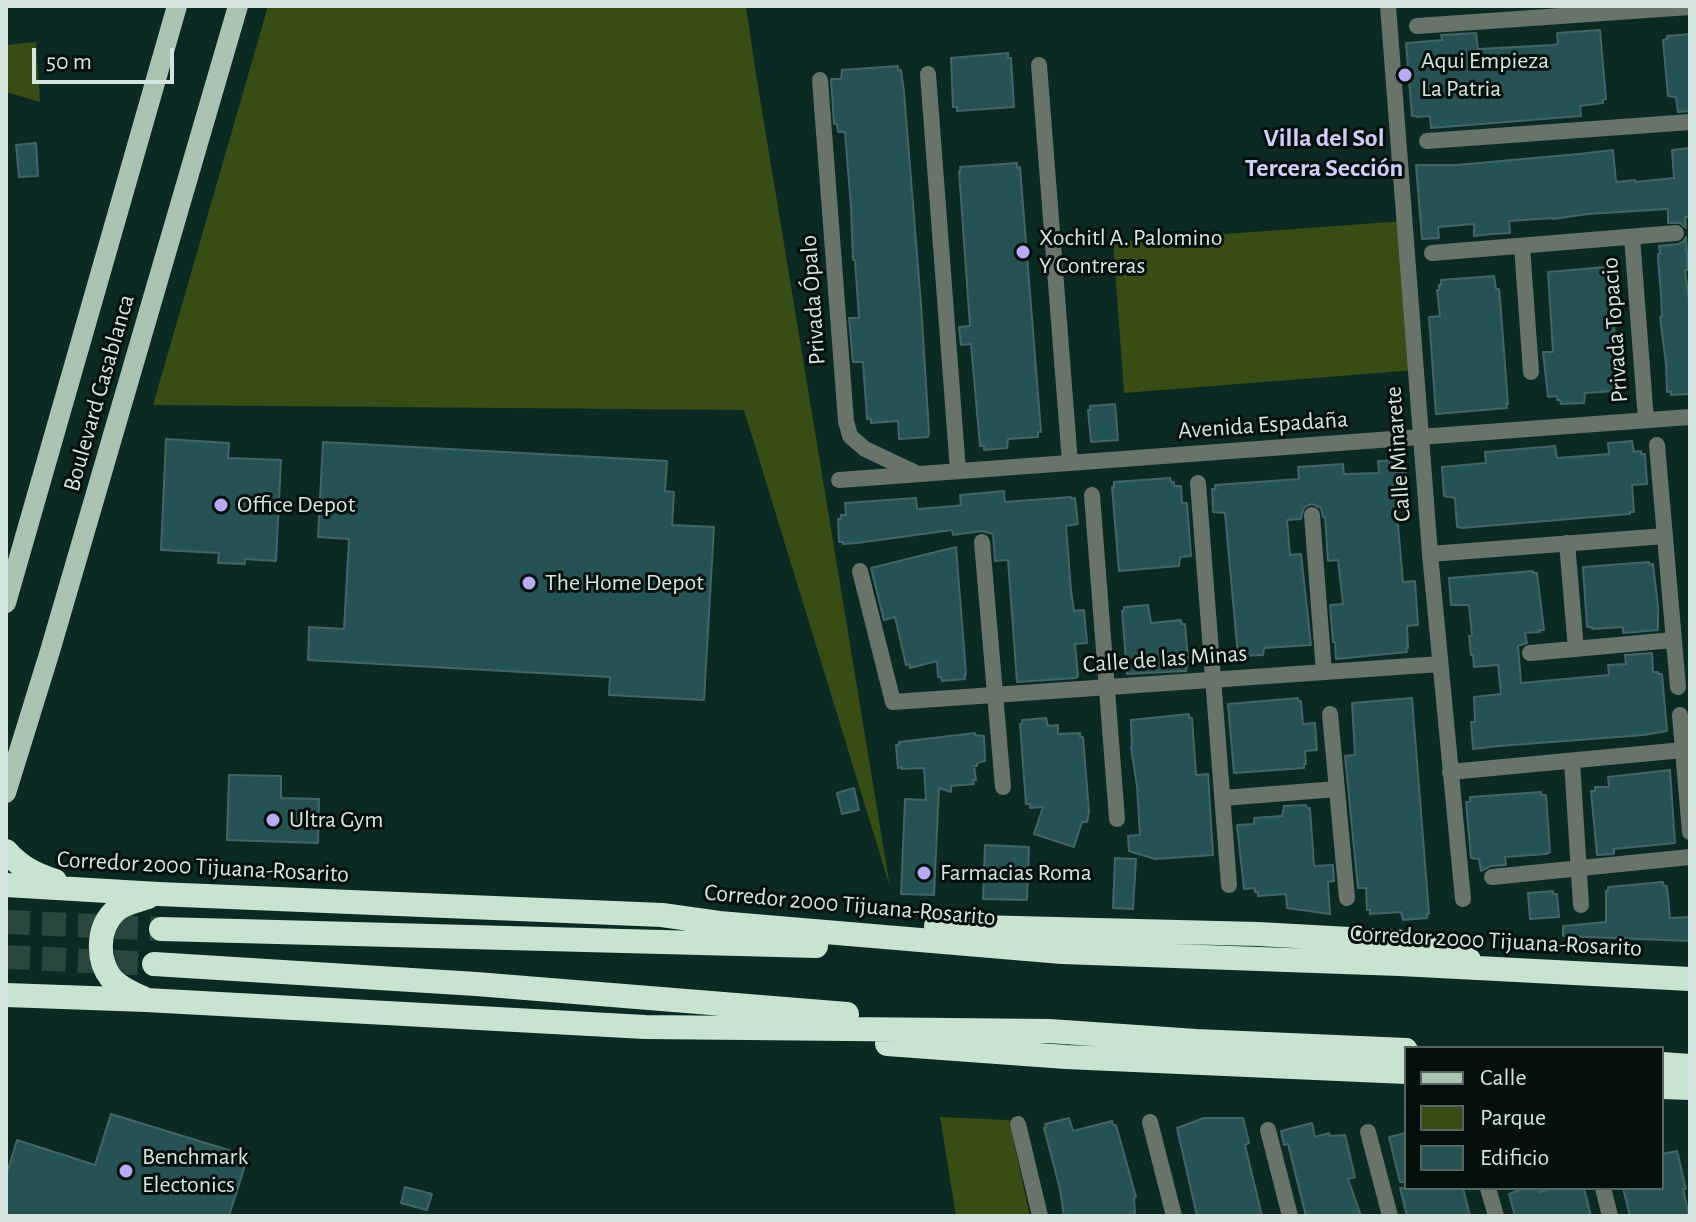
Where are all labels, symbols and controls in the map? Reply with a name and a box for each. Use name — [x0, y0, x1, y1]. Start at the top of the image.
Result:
scale bar — [36, 32, 178, 82]
place label: Aqui Empieza La Patria — [1421, 47, 1549, 103]
text: 50 m — [46, 50, 92, 74]
marker: Aqui Empieza La Patria — [1396, 66, 1414, 84]
district label: Villa del Sol Tercera Sección — [1245, 122, 1403, 184]
place label: Xochitl A. Palomino Y Contreras — [1039, 224, 1222, 280]
street label: Privada Ópalo — [794, 234, 832, 366]
marker: Xochitl A. Palomino Y Contreras — [1014, 243, 1032, 261]
street label: Privada Topacio — [1596, 256, 1634, 404]
street label: Boulevard Casablanca — [57, 291, 141, 495]
street label: Calle Minarete — [1379, 385, 1417, 523]
street label: Avenida Espadaña — [1177, 405, 1349, 445]
place label: Office Depot — [237, 491, 355, 519]
marker: Office Depot — [212, 496, 230, 514]
place label: The Home Depot — [545, 569, 704, 597]
marker: The Home Depot — [520, 574, 538, 592]
street label: Calle de las Minas — [1082, 639, 1248, 679]
place label: Ultra Gym — [289, 806, 384, 834]
marker: Ultra Gym — [264, 811, 282, 829]
street label: Corredor 2000 Tijuana-Rosarito — [56, 845, 350, 889]
place label: Farmacias Roma — [940, 859, 1092, 887]
marker: Farmacias Roma — [915, 864, 933, 882]
street label: Corredor 2000 Tijuana-Rosarito — [703, 878, 997, 932]
street label: Corredor 2000 Tijuana-Rosarito — [1349, 919, 1643, 963]
legend — [1404, 1046, 1664, 1190]
text: Calle — [1480, 1066, 1527, 1090]
text: Parque — [1480, 1106, 1546, 1130]
place label: Benchmark Electonics — [142, 1143, 248, 1199]
text: Edificio — [1480, 1146, 1549, 1170]
marker: Benchmark Electonics — [117, 1162, 135, 1180]

